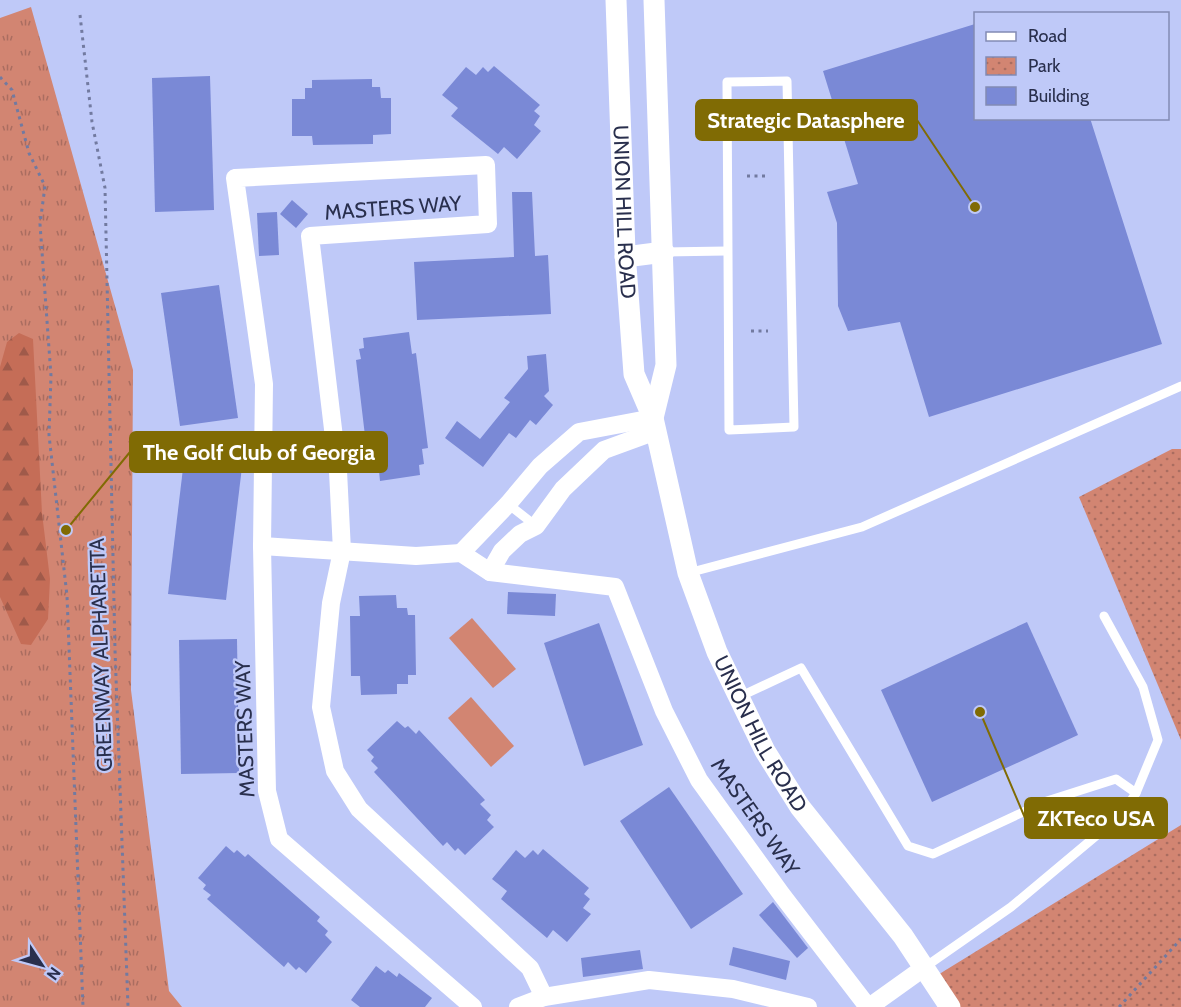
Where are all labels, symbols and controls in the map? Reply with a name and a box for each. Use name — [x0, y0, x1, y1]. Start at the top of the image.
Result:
legend — [974, 12, 1169, 120]
text: Road — [1028, 25, 1067, 47]
text: Park — [1028, 55, 1061, 77]
text: Building — [1028, 85, 1090, 107]
callout: Strategic Datasphere — [696, 100, 917, 140]
text: Strategic Datasphere — [707, 107, 905, 134]
street label: UNION HILL ROAD — [608, 125, 641, 300]
street label: MASTERS WAY — [324, 190, 463, 225]
callout: The Golf Club of Georgia — [130, 432, 387, 472]
text: The Golf Club of Georgia — [143, 439, 375, 466]
street label: GREENWAY ALPHARETTA — [84, 538, 117, 772]
street label: UNION HILL ROAD — [709, 651, 813, 816]
street label: MASTERS WAY — [230, 659, 259, 798]
street label: MASTERS WAY — [706, 753, 806, 881]
callout: ZKTeco USA — [1025, 798, 1167, 838]
text: ZKTeco USA — [1037, 805, 1155, 832]
north arrow — [12, 935, 72, 995]
text: N — [43, 963, 65, 984]

